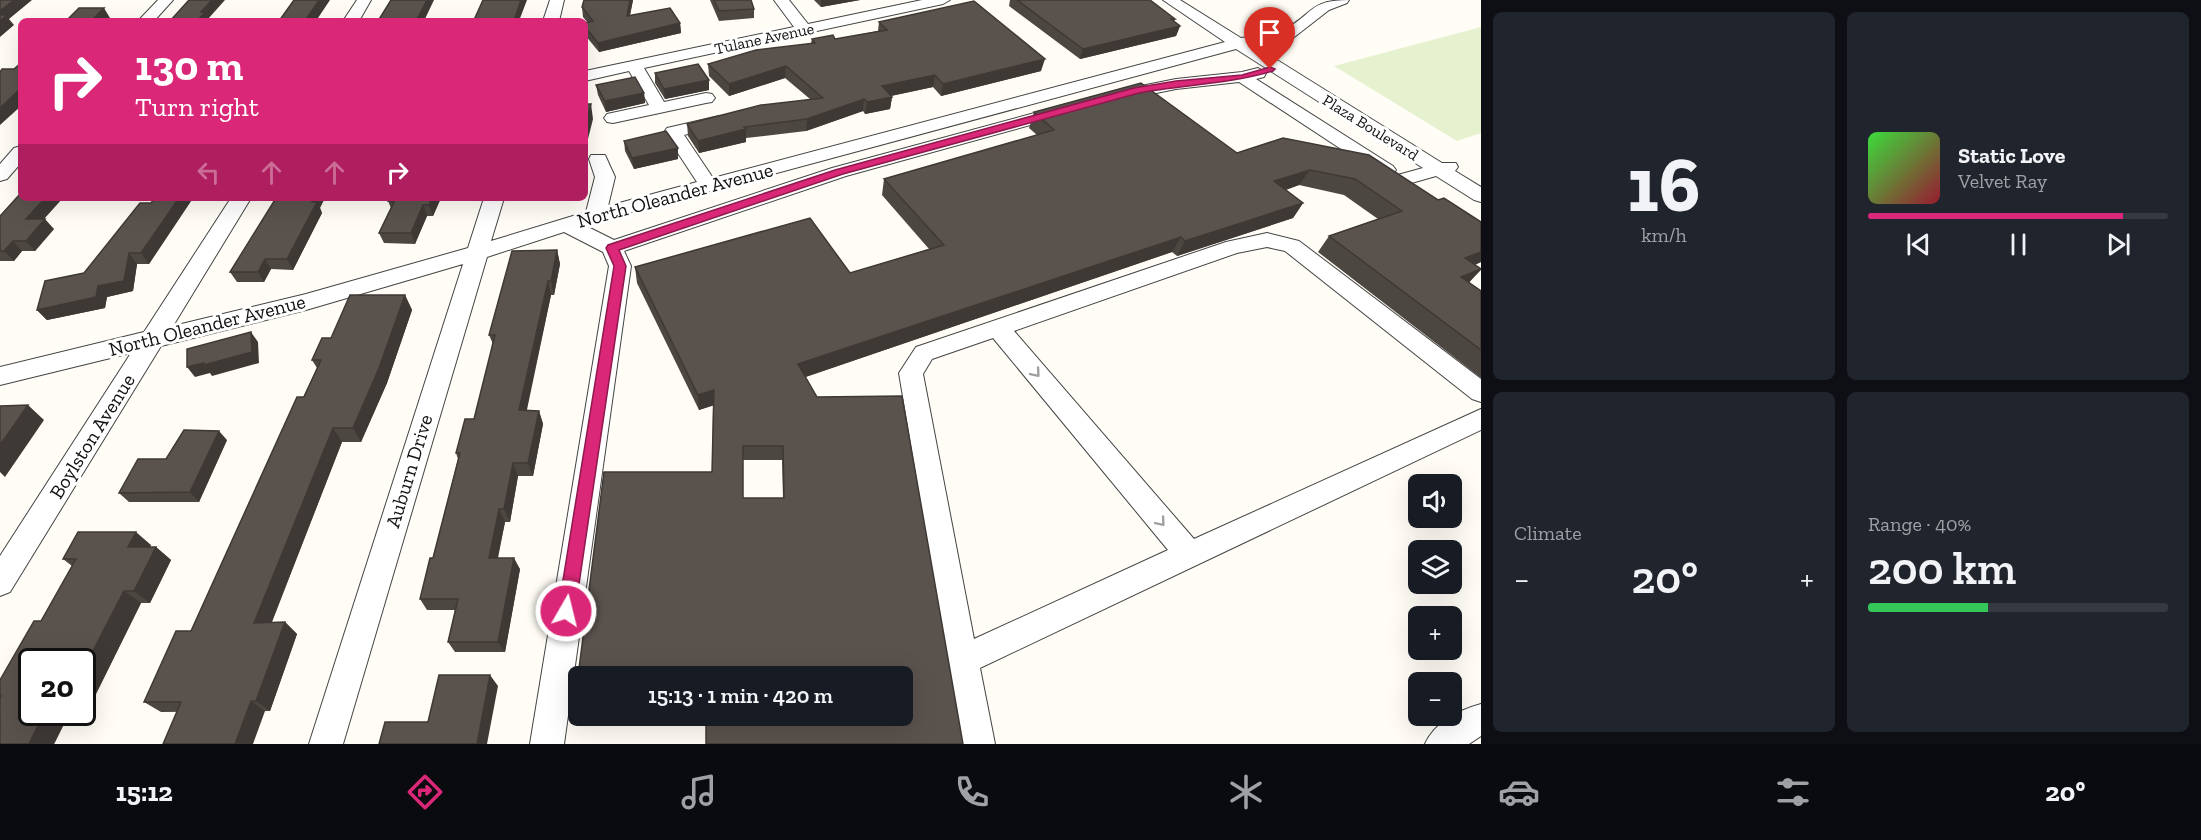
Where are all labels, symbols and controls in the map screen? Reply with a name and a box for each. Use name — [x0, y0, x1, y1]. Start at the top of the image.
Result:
pin — [1244, 7, 1295, 69]
icon: arrive — [1253, 16, 1286, 49]
street label: Tulane Avenue — [713, 19, 816, 58]
text: 130 m — [135, 40, 243, 91]
icon: right — [36, 42, 114, 120]
street label: Plaza Boulevard — [1319, 90, 1422, 165]
text: Turn right — [135, 91, 259, 123]
text: 16 — [1627, 137, 1701, 231]
text: Static Love — [1958, 142, 2065, 169]
icon: left — [192, 156, 225, 189]
icon: ahead — [255, 156, 288, 189]
icon: ahead — [318, 156, 351, 189]
icon: right — [381, 156, 414, 189]
street label: North Oleander Avenue — [574, 157, 776, 233]
text: Velvet Ray — [1958, 169, 2047, 193]
text: km/h — [1641, 223, 1687, 247]
icon: previous — [1902, 228, 1935, 261]
icon: pause — [2002, 228, 2035, 261]
icon: next — [2102, 228, 2135, 261]
street label: North Oleander Avenue — [106, 289, 308, 361]
one-way arrow — [1029, 366, 1040, 377]
street label: Boylston Avenue — [44, 369, 140, 503]
street label: Auburn Drive — [380, 411, 438, 531]
map controls — [1408, 474, 1462, 726]
button: sound — [1408, 474, 1462, 528]
text: Range · 40% — [1868, 512, 1971, 536]
one-way arrow — [1154, 515, 1165, 526]
text: Climate — [1514, 521, 1582, 545]
button: layers — [1408, 540, 1462, 594]
text: 200 km — [1868, 542, 2016, 596]
text: 20° — [1631, 551, 1698, 605]
text: − — [1514, 559, 1529, 598]
text: + — [1800, 559, 1814, 598]
position arrow — [534, 579, 598, 643]
button: + — [1408, 606, 1462, 660]
speed limit sign: 20 — [18, 648, 96, 726]
button: − — [1408, 672, 1462, 726]
text: 15:13 · 1 min · 420 m — [648, 682, 833, 709]
icon: directions — [404, 771, 446, 813]
icon: music — [678, 771, 720, 813]
icon: phone — [951, 771, 993, 813]
icon: climate — [1225, 771, 1267, 813]
icon: car — [1498, 771, 1540, 813]
icon: filters — [1772, 771, 1814, 813]
text: 15:12 — [116, 776, 173, 808]
text: 20° — [2045, 776, 2085, 808]

